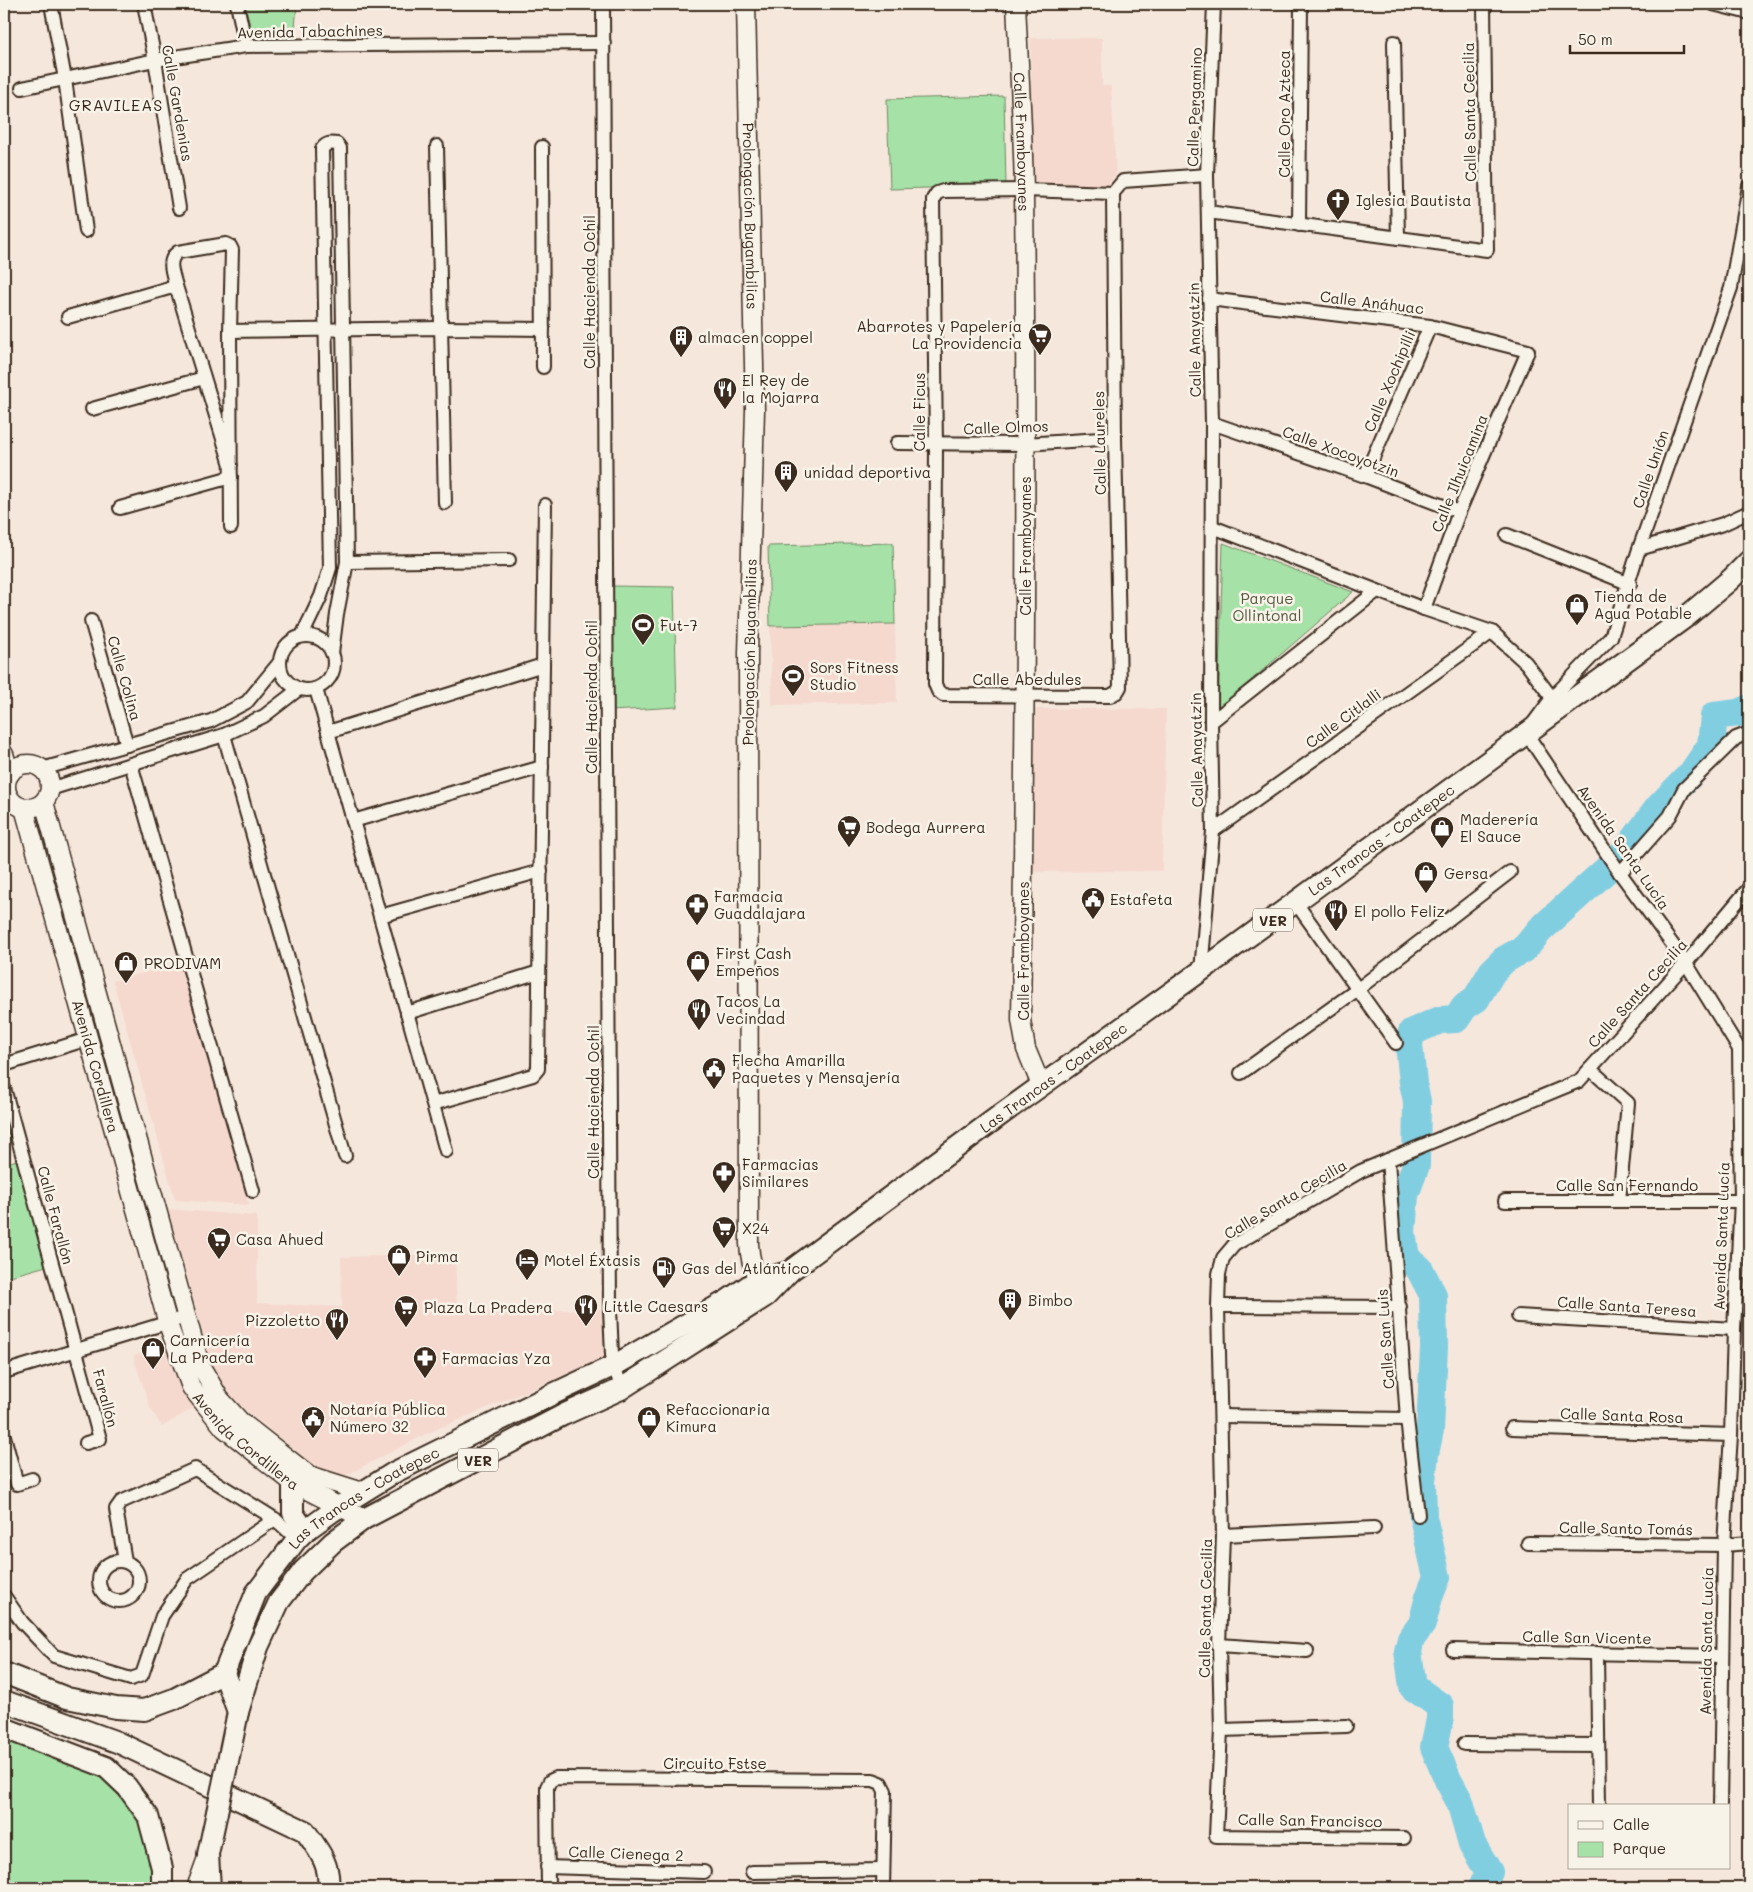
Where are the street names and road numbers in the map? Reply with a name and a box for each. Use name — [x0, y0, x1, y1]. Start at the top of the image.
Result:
street label: Avenida Tabachines — [237, 20, 383, 42]
street label: Calle Santa Cecilia — [1458, 42, 1480, 182]
street label: Calle Gardenias — [158, 43, 198, 163]
street label: Calle Pergamino — [1182, 47, 1206, 167]
street label: Calle Oro Azteca — [1274, 50, 1294, 178]
street label: Calle Framboyanes — [1009, 72, 1034, 212]
street label: Prolongación Bugambilias — [739, 122, 763, 310]
street label: Calle Hacienda Ochil — [579, 215, 599, 369]
street label: Calle Anayatzin — [1183, 282, 1205, 398]
street label: Calle Anáhuac — [1319, 286, 1425, 318]
street label: Calle Xochipilli — [1359, 327, 1419, 435]
street label: Calle Ficus — [909, 373, 929, 451]
street label: Calle Laureles — [1088, 391, 1110, 495]
street label: Calle Ilhuicamina — [1426, 411, 1492, 535]
street label: Calle Olmos — [963, 416, 1049, 438]
street label: Calle Xocoyotzin — [1280, 421, 1402, 481]
street label: Calle Unión — [1627, 427, 1673, 511]
street label: Calle Framboyanes — [1015, 476, 1035, 616]
street label: Prolongación Bugambilias — [737, 558, 761, 746]
street label: Calle Hacienda Ochil — [581, 620, 601, 774]
street label: Calle Colina — [103, 633, 147, 723]
street label: Calle Abedules — [973, 669, 1081, 689]
street label: Calle Citlalli — [1301, 684, 1385, 752]
street label: Calle Anayatzin — [1185, 692, 1207, 808]
street label: Las Trancas - Coatepec — [1304, 779, 1458, 900]
street label: Avenida Santa Lucía — [1573, 780, 1675, 914]
street label: Calle Framboyanes — [1013, 881, 1033, 1021]
road number: VER — [1253, 908, 1293, 932]
street label: Calle Santa Cecilia — [1583, 934, 1691, 1052]
street label: Avenida Cordillera — [68, 997, 124, 1135]
street label: Las Trancas - Coatepec — [976, 1017, 1131, 1137]
street label: Calle Hacienda Ochil — [583, 1025, 603, 1179]
street label: Calle Santa Cecilia — [1220, 1154, 1350, 1244]
street label: Avenida Santa Lucía — [1708, 1161, 1734, 1311]
street label: Calle Farallón — [33, 1164, 79, 1266]
street label: Calle San Fernando — [1556, 1175, 1698, 1195]
street label: Calle San Luis — [1372, 1288, 1398, 1390]
street label: Calle Santa Teresa — [1557, 1291, 1697, 1321]
street label: Farallón — [89, 1367, 123, 1429]
street label: Avenida Cordillera — [188, 1387, 302, 1494]
street label: Calle Santa Rosa — [1560, 1403, 1684, 1427]
street label: Las Trancas - Coatepec — [283, 1442, 443, 1553]
road number: VER — [458, 1448, 498, 1472]
street label: Calle Santo Tomás — [1559, 1517, 1693, 1539]
street label: Calle Santa Cecilia — [1194, 1538, 1216, 1678]
street label: Avenida Santa Lucía — [1695, 1567, 1717, 1715]
street label: Calle San Vicente — [1522, 1626, 1652, 1648]
street label: Circuito Fstse — [663, 1753, 767, 1773]
street label: Calle San Francisco — [1238, 1809, 1383, 1831]
street label: Calle Cienega 2 — [568, 1841, 684, 1865]

